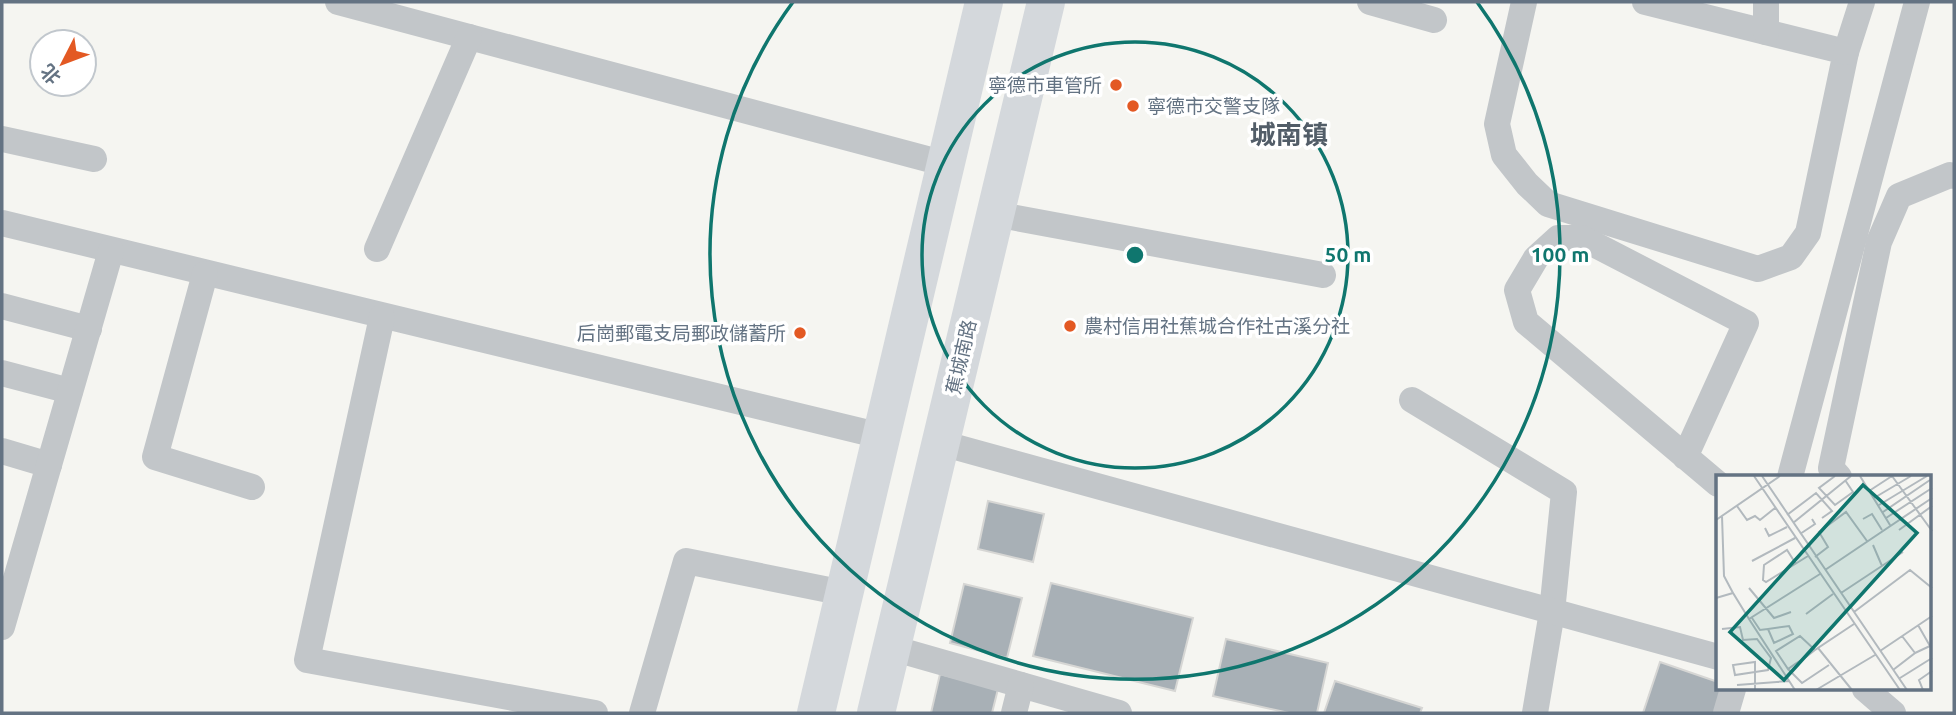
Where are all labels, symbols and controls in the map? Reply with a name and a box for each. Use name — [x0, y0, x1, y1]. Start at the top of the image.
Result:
north arrow — [28, 28, 98, 98]
text: 北 — [36, 60, 65, 89]
place label: 寧德市車管所 — [988, 74, 1102, 96]
marker: 寧德市車管所 — [1108, 77, 1124, 93]
place label: 寧德市交警支隊 — [1147, 95, 1280, 117]
marker: 寧德市交警支隊 — [1125, 98, 1141, 114]
district label: 城南镇 — [1250, 120, 1328, 149]
text: 50 m — [1325, 242, 1371, 266]
text: 100 m — [1531, 242, 1589, 266]
centre of rings — [1123, 243, 1147, 267]
place label: 農村信用社蕉城合作社古溪分社 — [1084, 315, 1350, 337]
street label: 蕉城南路 — [942, 317, 980, 397]
marker: 農村信用社蕉城合作社古溪分社 — [1062, 318, 1078, 334]
place label: 后崗郵電支局郵政儲蓄所 — [577, 322, 786, 344]
marker: 后崗郵電支局郵政儲蓄所 — [792, 325, 808, 341]
inset map — [1716, 475, 1932, 690]

